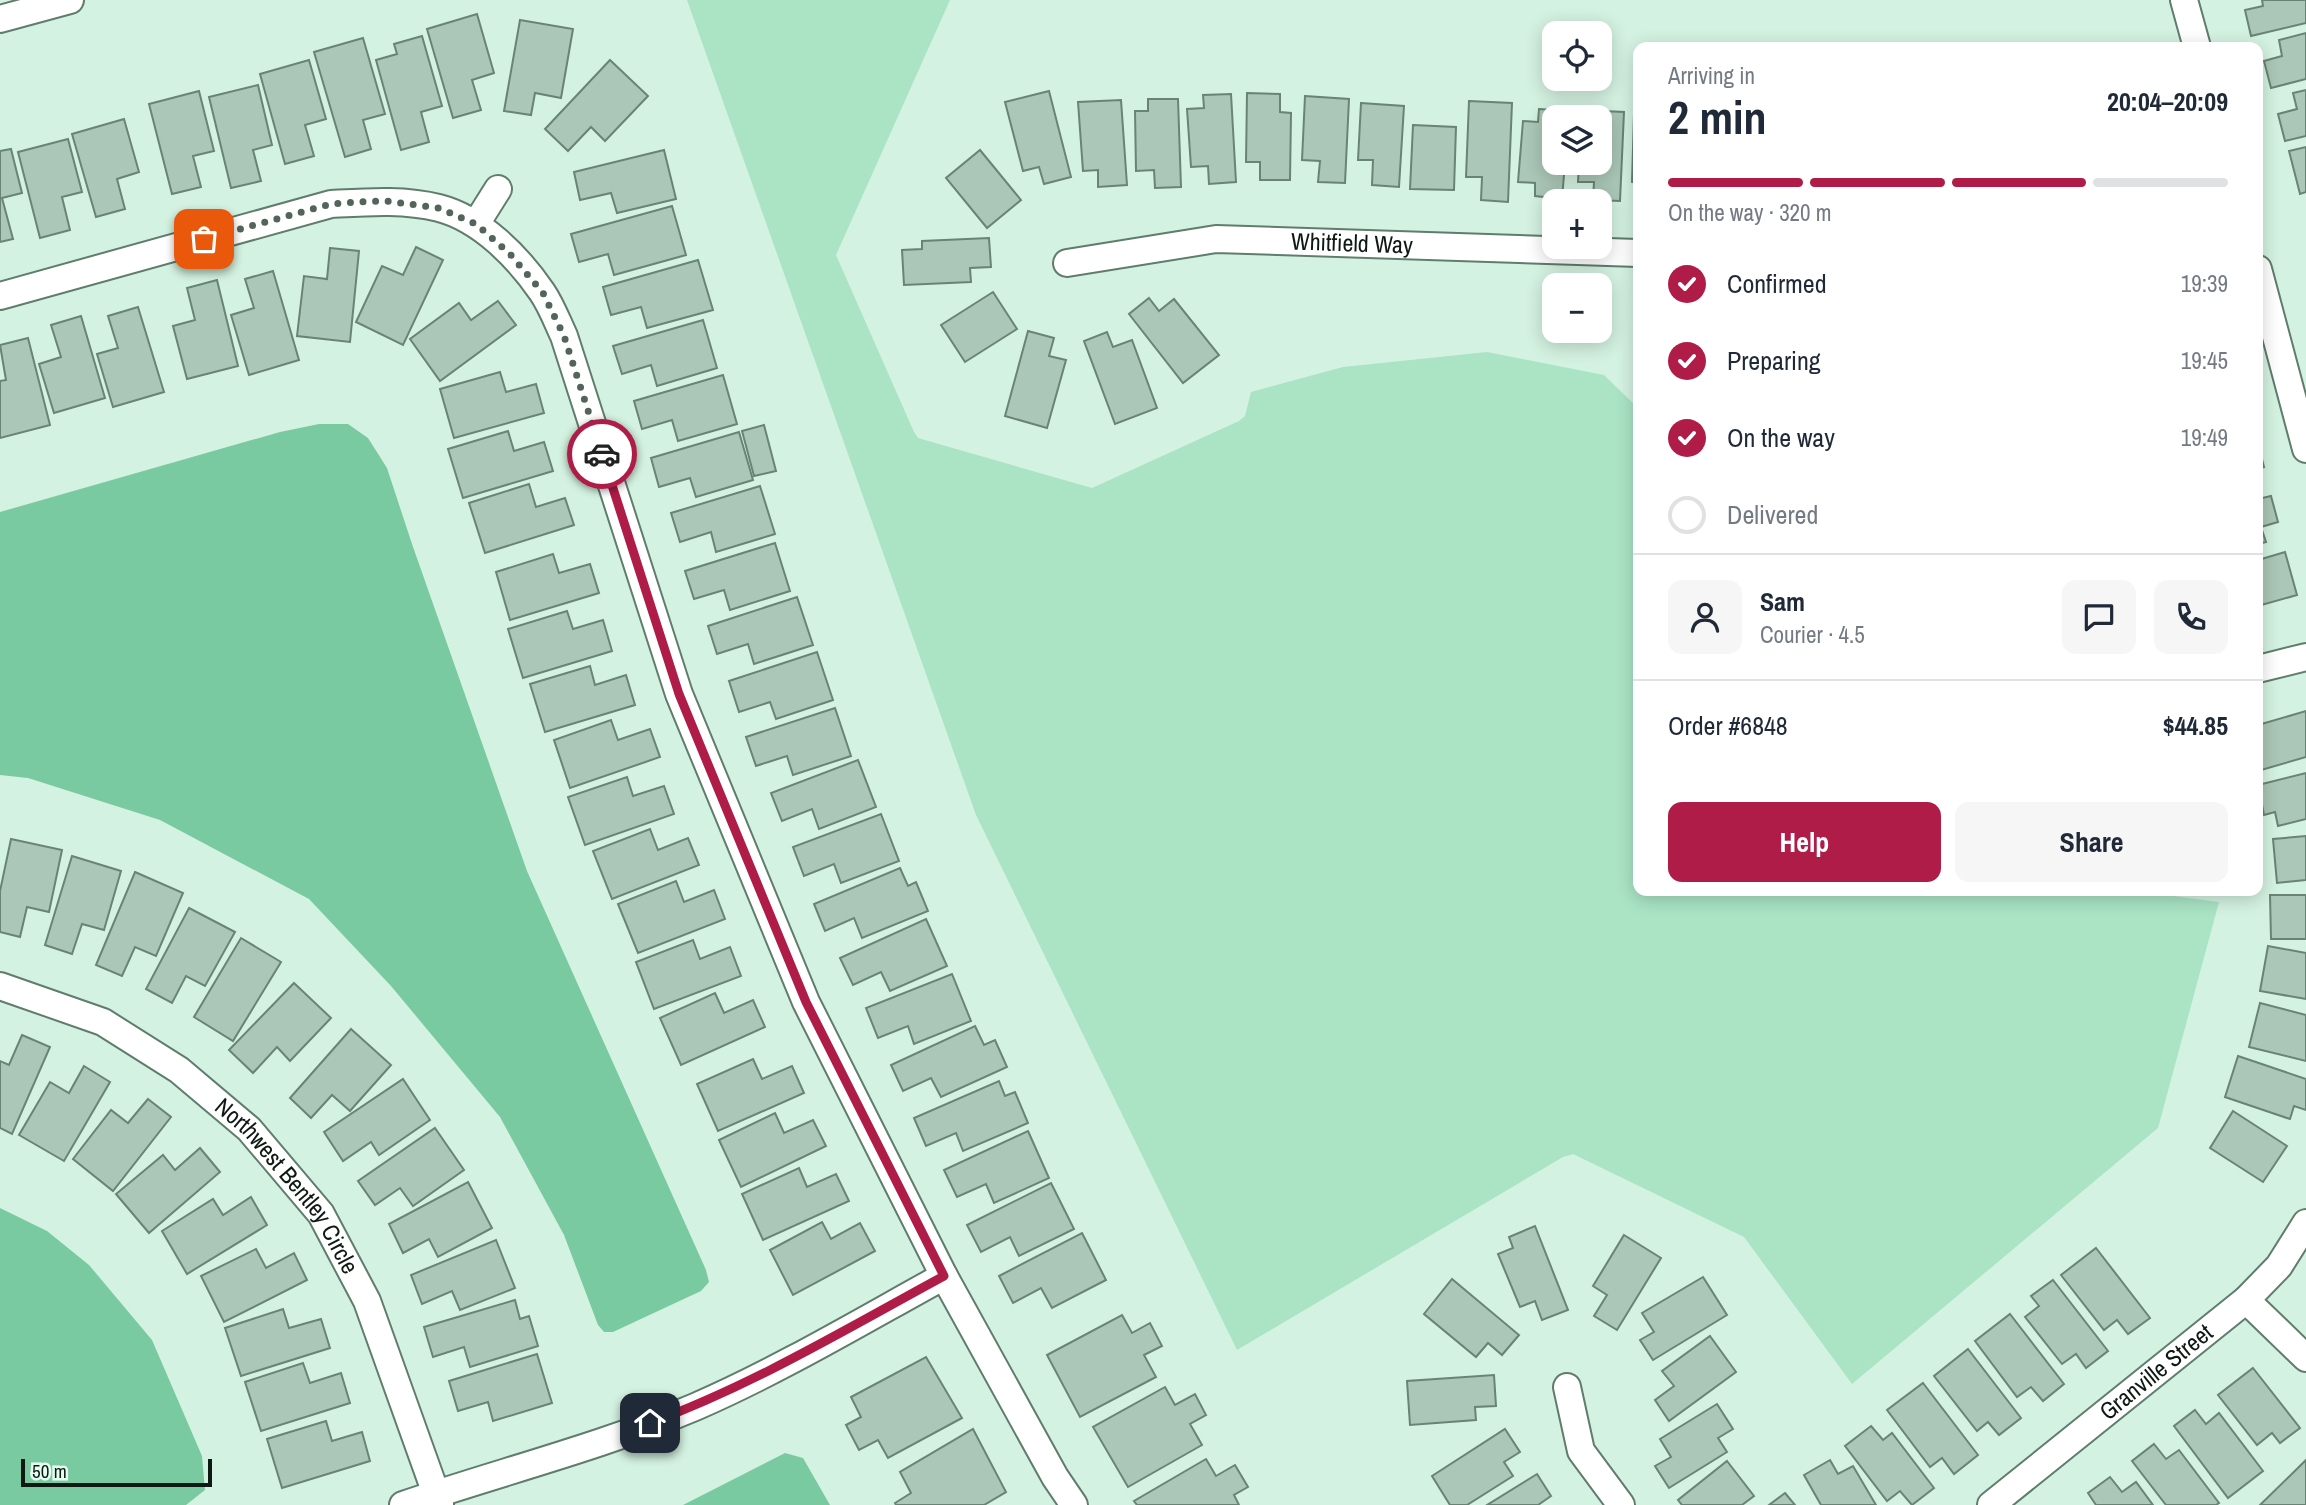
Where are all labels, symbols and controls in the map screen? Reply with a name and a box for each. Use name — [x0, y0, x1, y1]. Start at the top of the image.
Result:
map controls — [1542, 21, 1612, 343]
button: locate — [1542, 21, 1612, 91]
text: Arriving in — [1668, 60, 1755, 91]
text: 20:04–20:09 — [2107, 84, 2228, 119]
text: 2 min — [1668, 86, 1767, 148]
button: layers — [1542, 105, 1612, 175]
button: + — [1542, 189, 1612, 259]
text: On the way · 320 m — [1668, 197, 1832, 228]
pin — [174, 209, 234, 269]
icon: bag — [185, 220, 223, 258]
street label: Whitfield Way — [1291, 225, 1414, 261]
icon: check — [1668, 265, 1706, 303]
text: Confirmed — [1727, 266, 1827, 301]
text: 19:39 — [2181, 268, 2228, 299]
button: − — [1542, 273, 1612, 343]
icon: check — [1668, 342, 1706, 380]
text: Preparing — [1727, 343, 1821, 378]
text: 19:45 — [2181, 345, 2228, 376]
courier — [567, 419, 637, 489]
icon: check — [1668, 419, 1706, 457]
text: On the way — [1727, 420, 1835, 455]
text: 19:49 — [2181, 422, 2228, 453]
icon: car — [583, 435, 621, 473]
text: Delivered — [1727, 497, 1818, 532]
button: person — [1668, 580, 1742, 654]
button: chat — [2062, 580, 2136, 654]
button: phone — [2154, 580, 2228, 654]
text: Sam — [1760, 584, 1805, 619]
text: Courier · 4.5 — [1760, 619, 1865, 650]
text: Order #6848 — [1668, 708, 1788, 743]
text: $44.85 — [2163, 708, 2228, 743]
button: Help — [1668, 802, 1941, 882]
button: Share — [1955, 802, 2228, 882]
street label: Northwest Bentley Circle — [209, 1090, 367, 1279]
street label: Granville Street — [2092, 1316, 2219, 1427]
pin — [620, 1393, 680, 1453]
icon: home — [631, 1404, 669, 1442]
scale bar — [21, 1456, 212, 1488]
text: 50 m — [32, 1458, 67, 1484]

